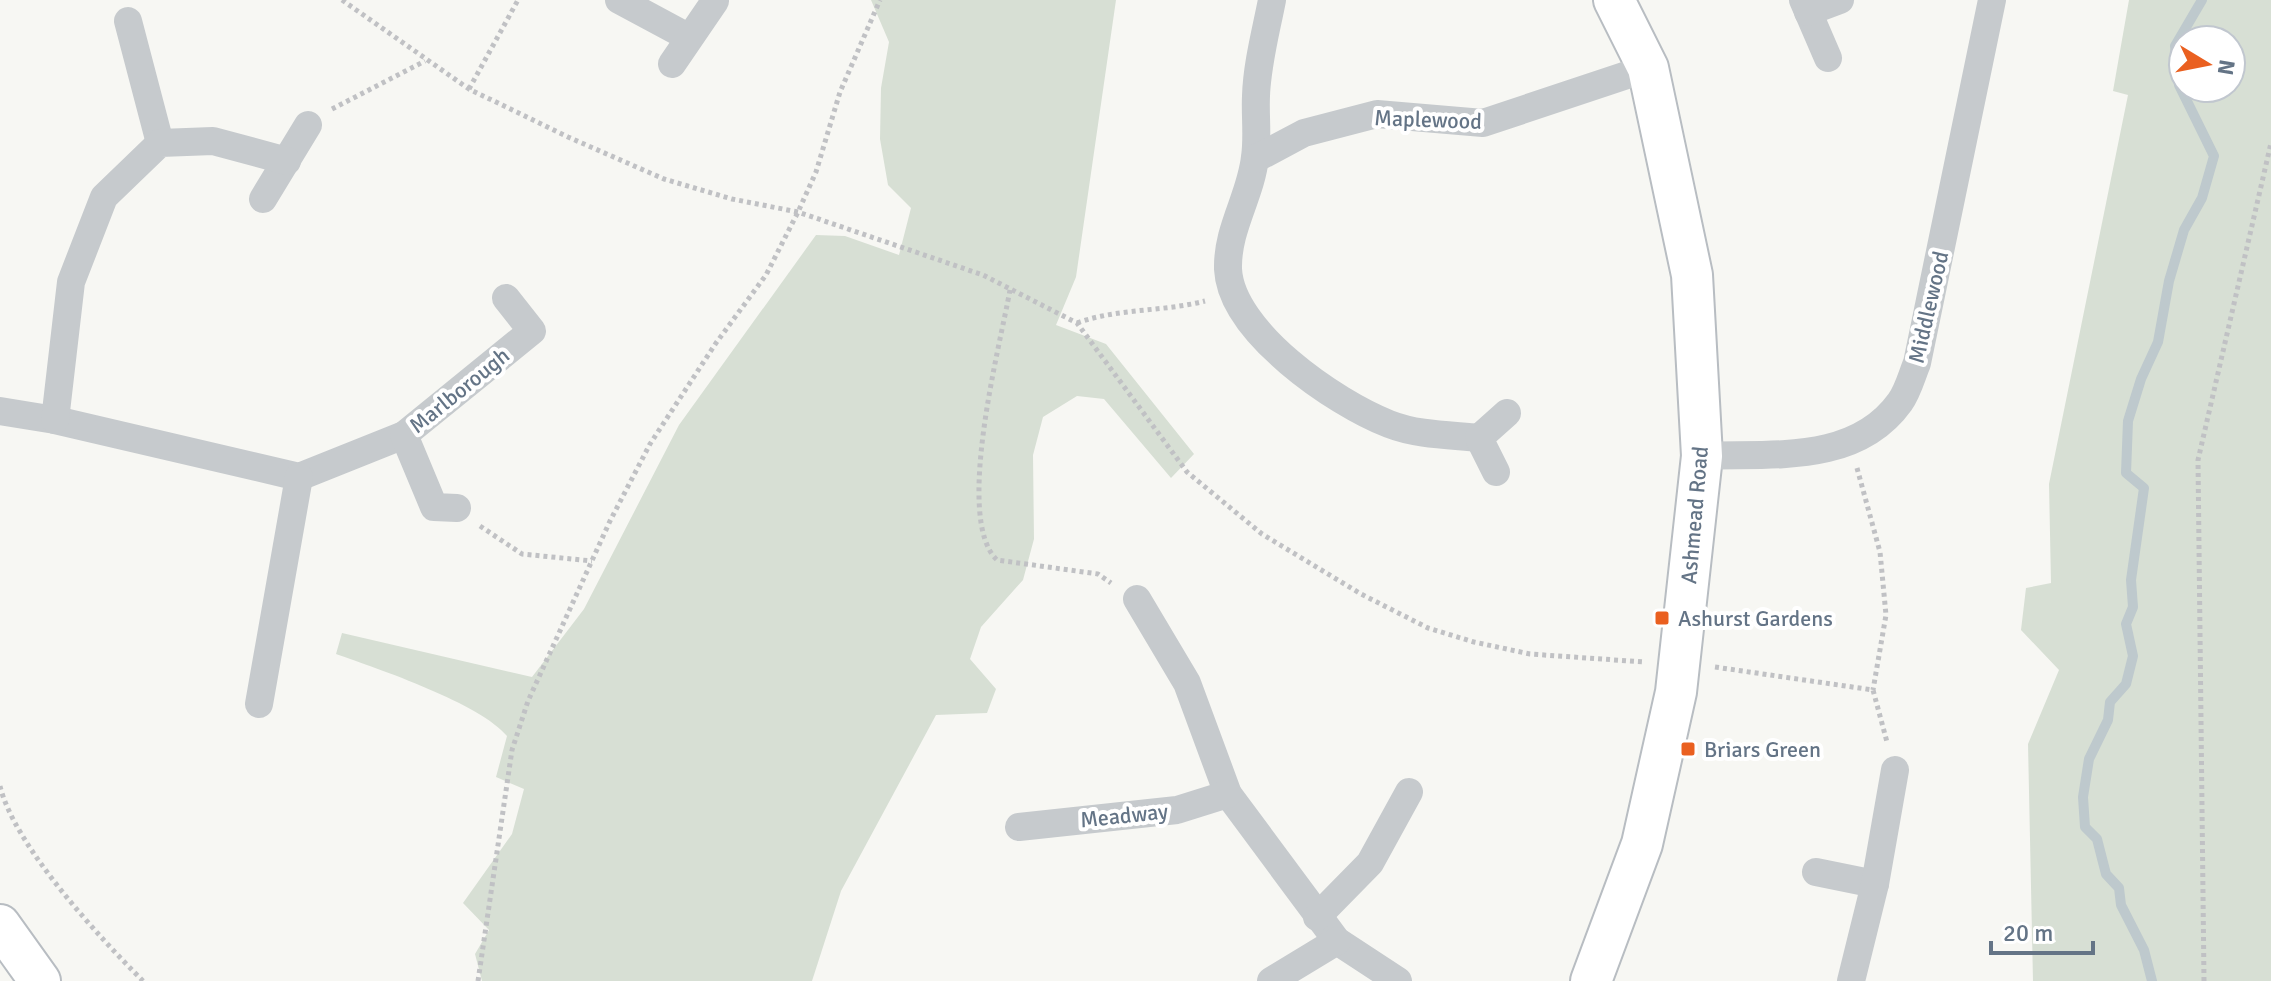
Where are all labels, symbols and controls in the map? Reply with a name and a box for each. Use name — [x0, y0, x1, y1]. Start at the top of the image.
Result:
north arrow — [2167, 24, 2247, 104]
text: N — [2212, 58, 2241, 77]
street label: Maplewood — [1374, 104, 1482, 135]
street label: Middlewood — [1902, 248, 1954, 366]
street label: Marlborough — [404, 342, 515, 439]
street label: Ashmead Road — [1675, 445, 1714, 585]
place label: Ashurst Gardens — [1678, 605, 1833, 632]
marker: Ashurst Gardens — [1653, 609, 1671, 627]
place label: Briars Green — [1704, 736, 1821, 763]
marker: Briars Green — [1679, 740, 1697, 758]
street label: Meadway — [1079, 797, 1170, 834]
scale bar — [1991, 905, 2093, 955]
text: 20 m — [2003, 918, 2053, 948]

